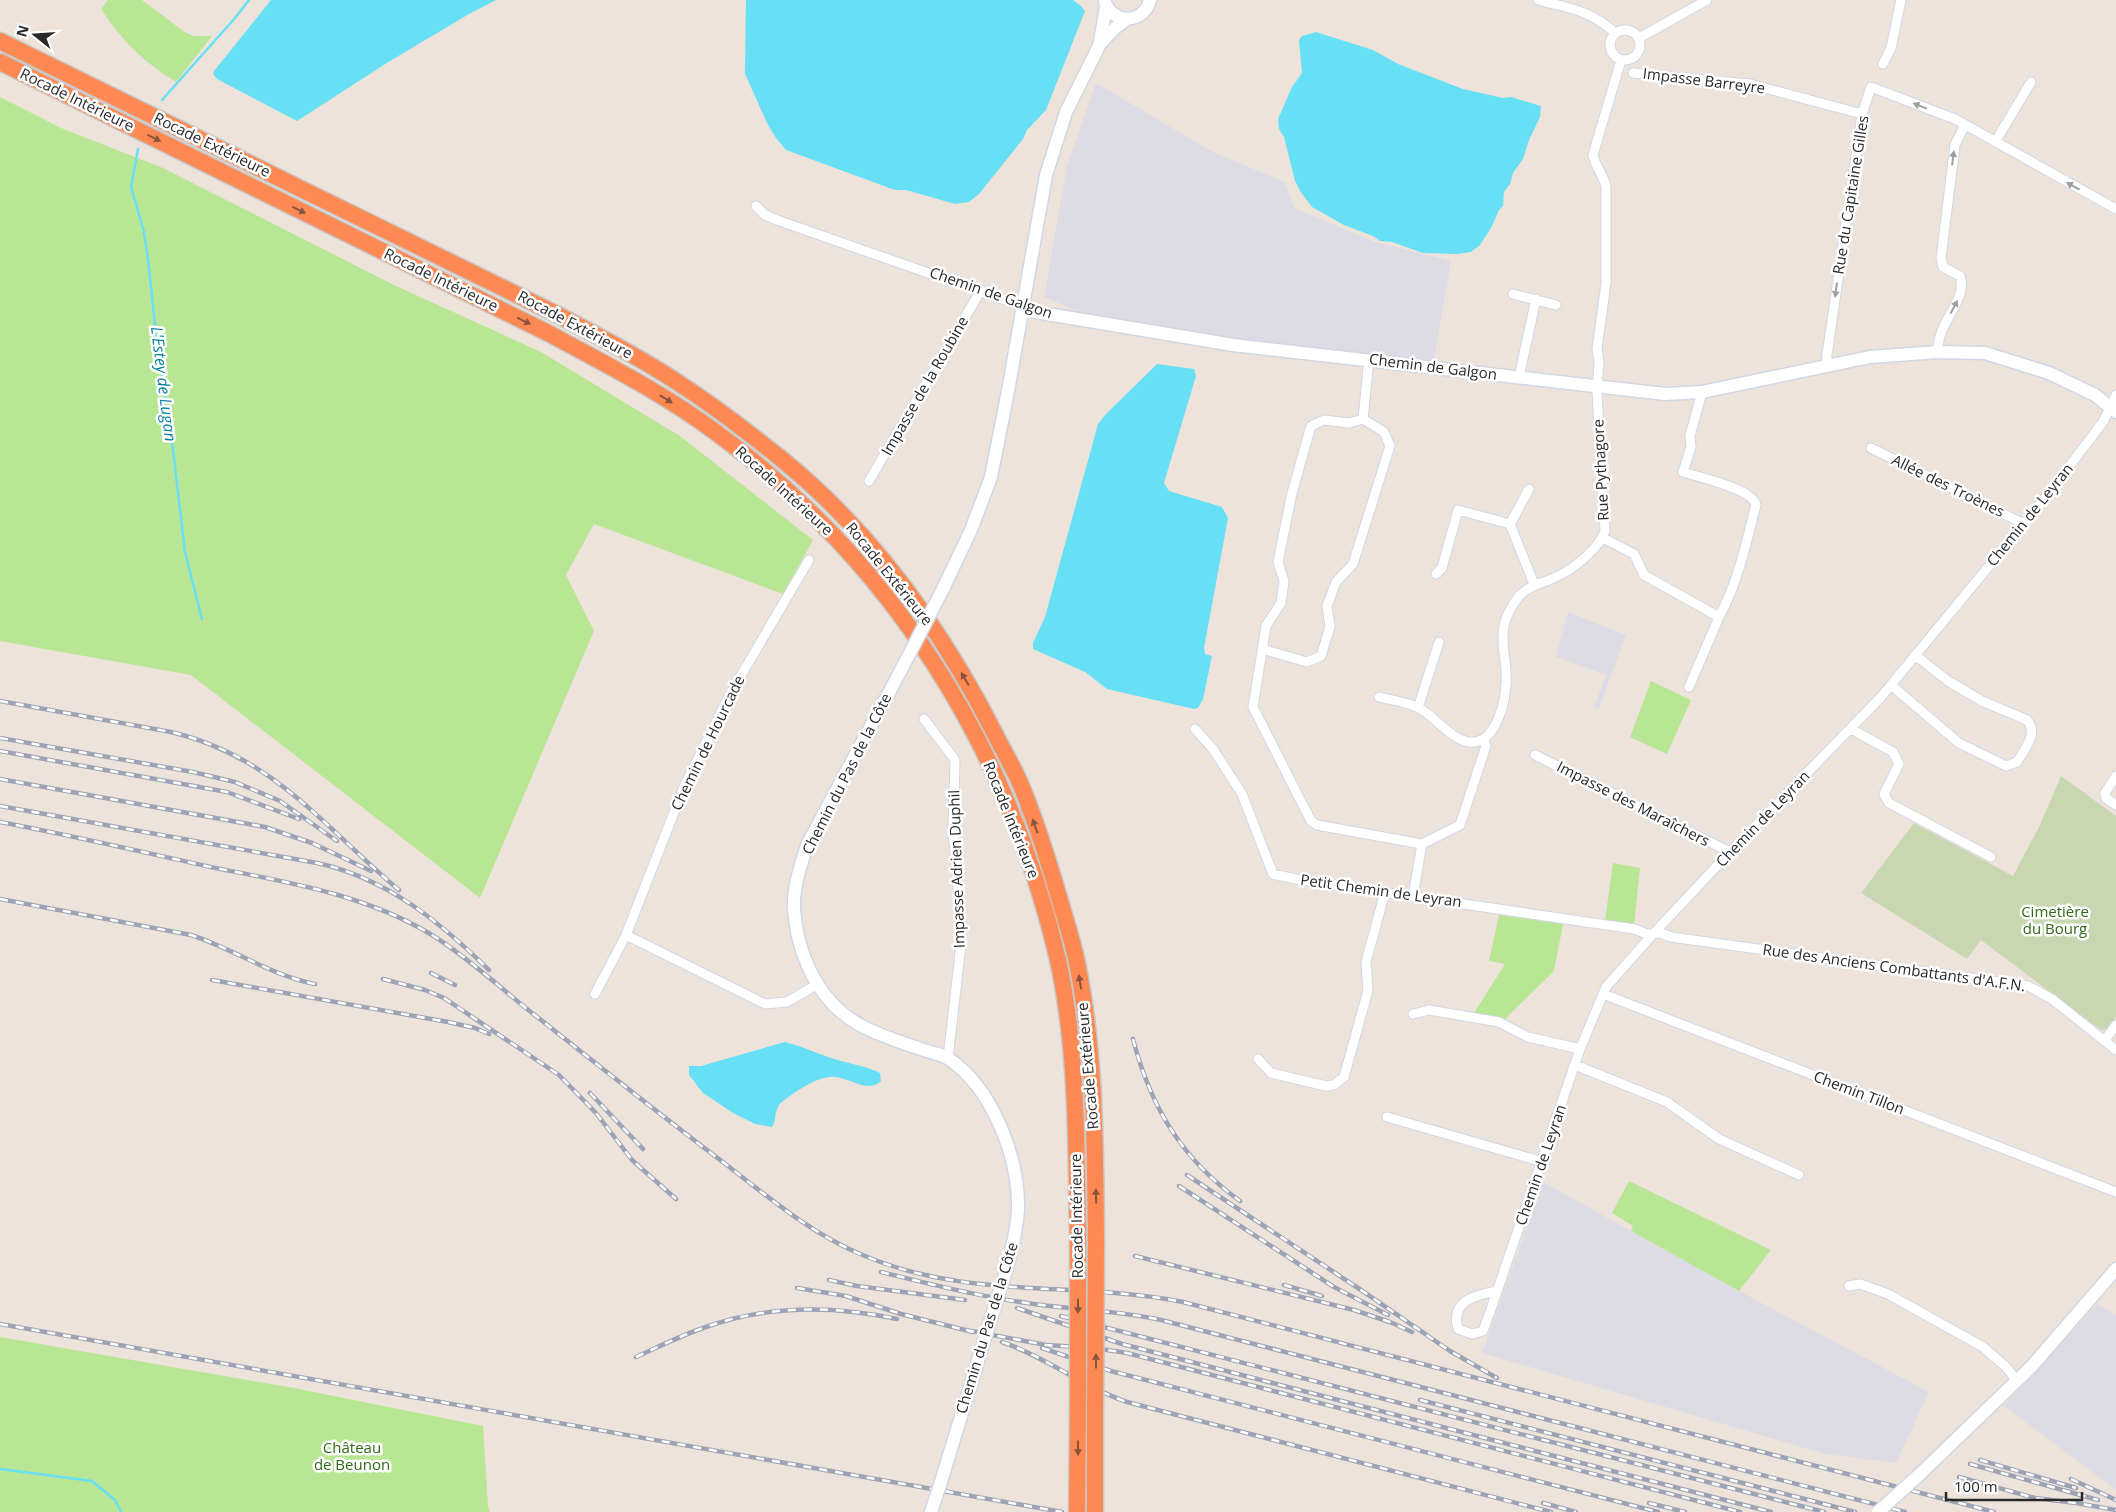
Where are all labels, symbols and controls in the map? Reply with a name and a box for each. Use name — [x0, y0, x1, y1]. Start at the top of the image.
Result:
north arrow — [10, 10, 60, 60]
text: N — [11, 23, 33, 39]
street label: Rocade Intérieure — [17, 63, 138, 135]
street label: Impasse Barreyre — [1642, 63, 1766, 97]
one-way arrow — [1912, 102, 1927, 110]
street label: Rocade Extérieure — [151, 107, 274, 181]
street label: Rue du Capitaine Gilles — [1828, 114, 1872, 276]
one-way arrow — [146, 134, 161, 142]
one-way arrow — [1950, 150, 1958, 166]
one-way arrow — [2067, 181, 2080, 190]
one-way arrow — [292, 206, 306, 214]
street label: Rocade Intérieure — [381, 243, 502, 315]
street label: Chemin de Galgon — [927, 262, 1055, 322]
one-way arrow — [1832, 283, 1840, 299]
street label: Rocade Extérieure — [515, 285, 636, 363]
one-way arrow — [1949, 301, 1958, 314]
street label: Impasse de la Roubine — [876, 312, 972, 459]
one-way arrow — [516, 316, 531, 325]
water label: L'Estey de Lugan — [146, 325, 182, 443]
street label: Chemin de Galgon — [1368, 348, 1498, 384]
one-way arrow — [659, 395, 672, 404]
street label: Rue Pythagore — [1587, 419, 1613, 521]
street label: Rocade Intérieure — [732, 441, 838, 539]
street label: Allée des Troènes — [1889, 449, 2008, 521]
street label: Chemin de Leyran — [1982, 459, 2077, 570]
street label: Rocade Extérieure — [842, 518, 938, 629]
street label: Chemin de Hourcade — [666, 672, 749, 813]
one-way arrow — [961, 673, 970, 686]
street label: Chemin du Pas de la Côte — [797, 690, 895, 858]
street label: Impasse des Maraîchers — [1554, 756, 1713, 850]
street label: Rocade Intérieure — [979, 758, 1045, 881]
street label: Chemin de Leyran — [1711, 766, 1814, 871]
street label: Impasse Adrien Duphil — [943, 790, 969, 949]
one-way arrow — [1031, 818, 1039, 833]
street label: Petit Chemin de Leyran — [1299, 869, 1463, 911]
park label: Cimetière du Bourg — [2021, 901, 2089, 938]
street label: Rue des Anciens Combattants d'A.F.N. — [1762, 939, 2027, 995]
one-way arrow — [1075, 973, 1083, 989]
street label: Rocade Extérieure — [1071, 1002, 1103, 1130]
street label: Chemin Tillon — [1811, 1066, 1908, 1119]
street label: Chemin de Leyran — [1510, 1101, 1570, 1228]
street label: Rocade Intérieure — [1065, 1154, 1087, 1278]
one-way arrow — [1091, 1187, 1099, 1203]
street label: Chemin du Pas de la Côte — [950, 1240, 1022, 1416]
one-way arrow — [1074, 1298, 1082, 1314]
one-way arrow — [1092, 1353, 1100, 1369]
park label: Château de Beunon — [314, 1437, 390, 1474]
one-way arrow — [1074, 1440, 1082, 1456]
scale bar — [1946, 1470, 2082, 1502]
text: 100 m — [1954, 1476, 1998, 1496]

